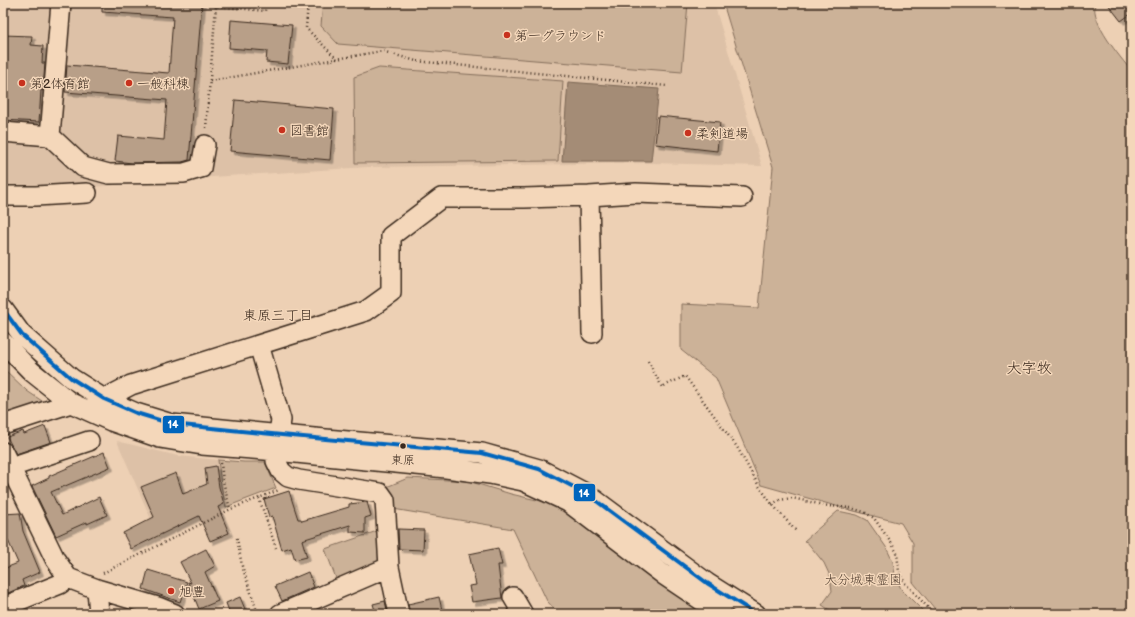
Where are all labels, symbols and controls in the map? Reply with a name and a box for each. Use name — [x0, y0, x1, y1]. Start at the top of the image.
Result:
place label: 第一グラウンド — [515, 28, 606, 44]
marker: 第一グラウンド — [502, 30, 512, 40]
place label: 第2体育館 — [30, 76, 90, 92]
place label: 一般科棟 — [137, 76, 189, 92]
marker: 第2体育館 — [17, 78, 27, 88]
marker: 一般科棟 — [124, 78, 134, 88]
place label: 図書館 — [290, 123, 329, 139]
marker: 図書館 — [277, 125, 287, 135]
place label: 柔剣道場 — [696, 126, 748, 142]
marker: 柔剣道場 — [683, 128, 693, 138]
district label: 東原三丁目 — [243, 307, 313, 324]
district label: 大字牧 — [1006, 359, 1052, 378]
line badge: 14 — [162, 415, 185, 434]
text: 14 — [167, 418, 179, 431]
marker: 東原 — [398, 441, 408, 451]
place label: 東原 — [391, 453, 415, 468]
line badge: 14 — [573, 483, 596, 502]
text: 14 — [578, 487, 590, 500]
park label: 大分城東霊園 — [824, 572, 902, 588]
place label: 旭豊 — [179, 584, 205, 600]
marker: 旭豊 — [166, 586, 176, 596]

